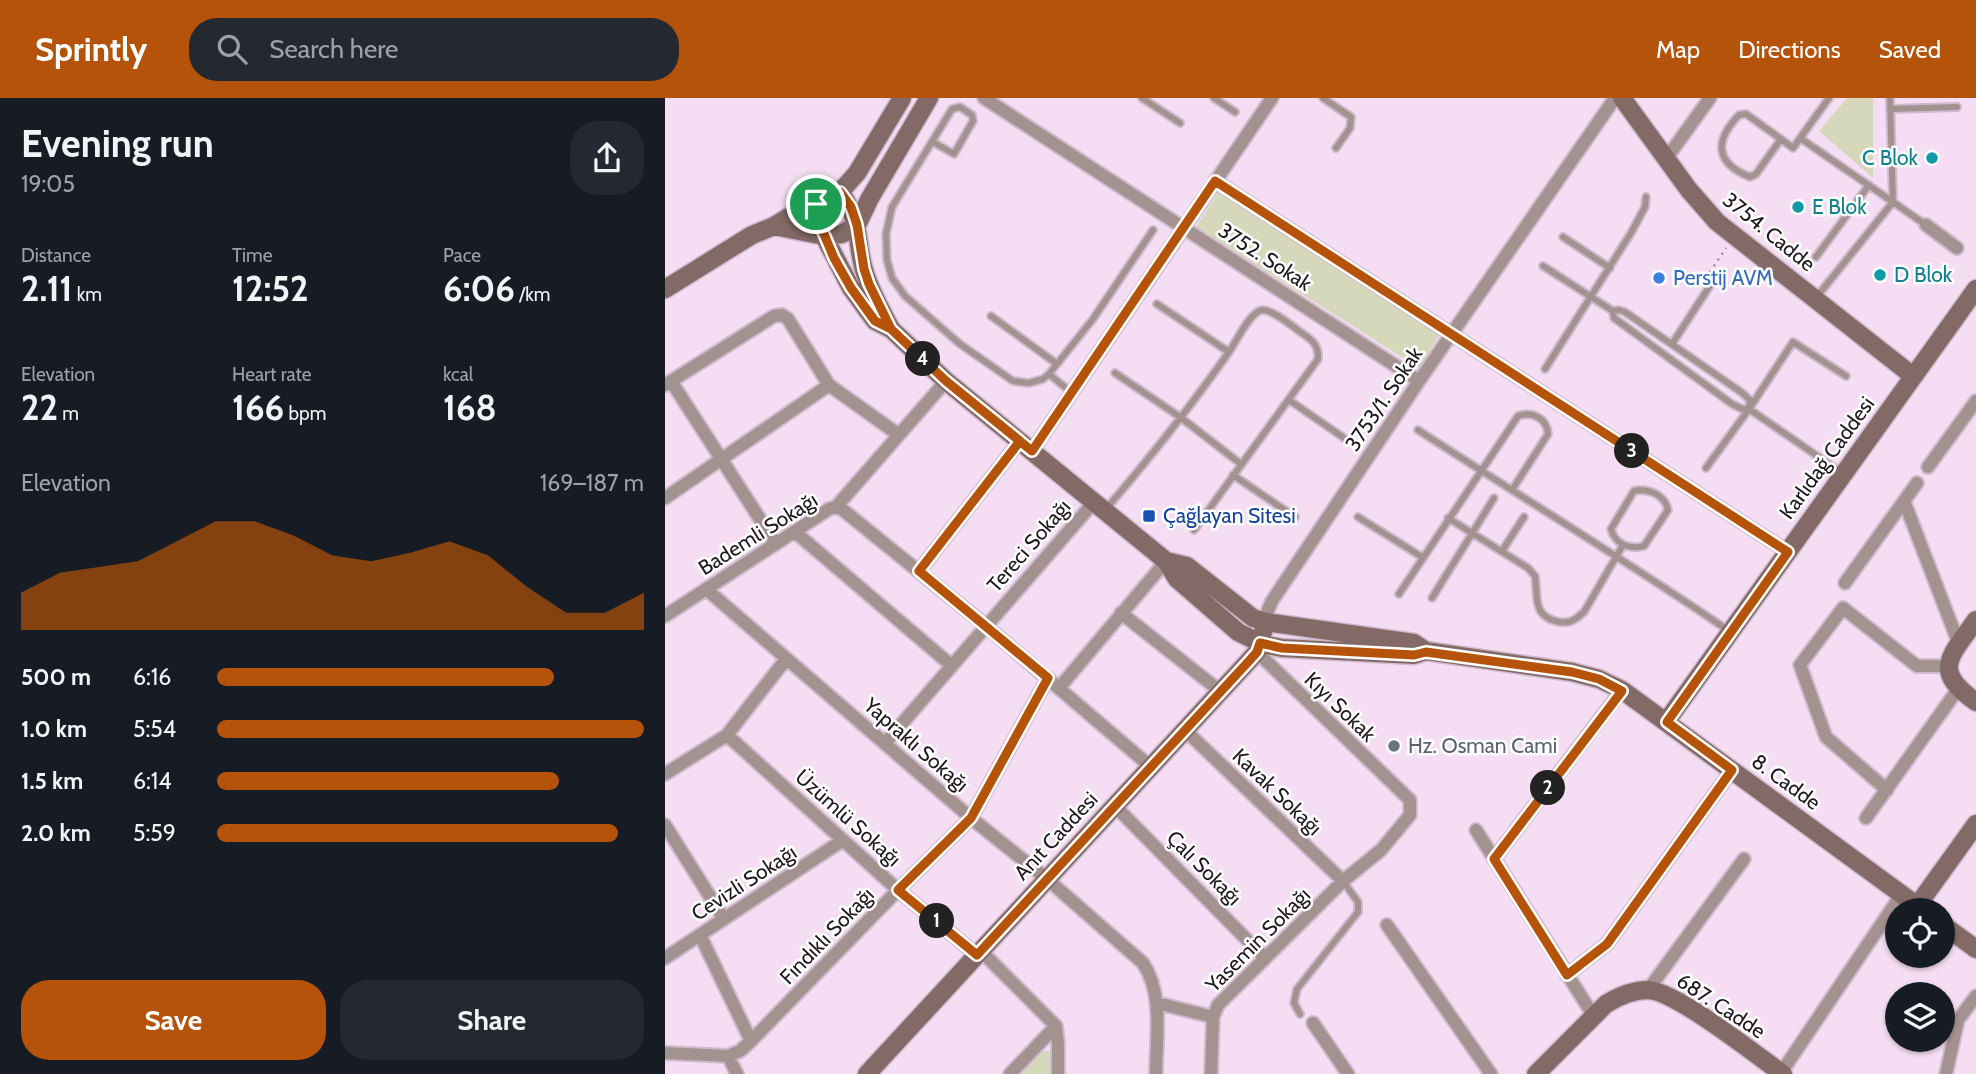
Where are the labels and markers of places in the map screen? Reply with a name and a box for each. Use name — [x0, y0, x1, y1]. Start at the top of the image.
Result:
place label: C Blok — [1862, 145, 1919, 170]
marker: C Blok — [1924, 150, 1940, 166]
pin — [786, 174, 846, 234]
place label: E Blok — [1812, 194, 1867, 219]
marker: E Blok — [1790, 199, 1806, 215]
place label: D Blok — [1894, 262, 1953, 287]
place label: Perstij AVM — [1673, 265, 1773, 291]
marker: D Blok — [1872, 267, 1888, 283]
marker: Perstij AVM — [1651, 270, 1667, 286]
pin: 4 — [905, 342, 941, 376]
pin: 3 — [1615, 434, 1649, 468]
place label: Çağlayan Sitesi — [1163, 503, 1296, 528]
marker: Çağlayan Sitesi — [1141, 508, 1157, 524]
place label: Hz. Osman Cami — [1408, 733, 1557, 758]
marker: Hz. Osman Cami — [1386, 738, 1402, 754]
pin: 2 — [1531, 770, 1565, 806]
pin: 1 — [919, 904, 955, 938]

